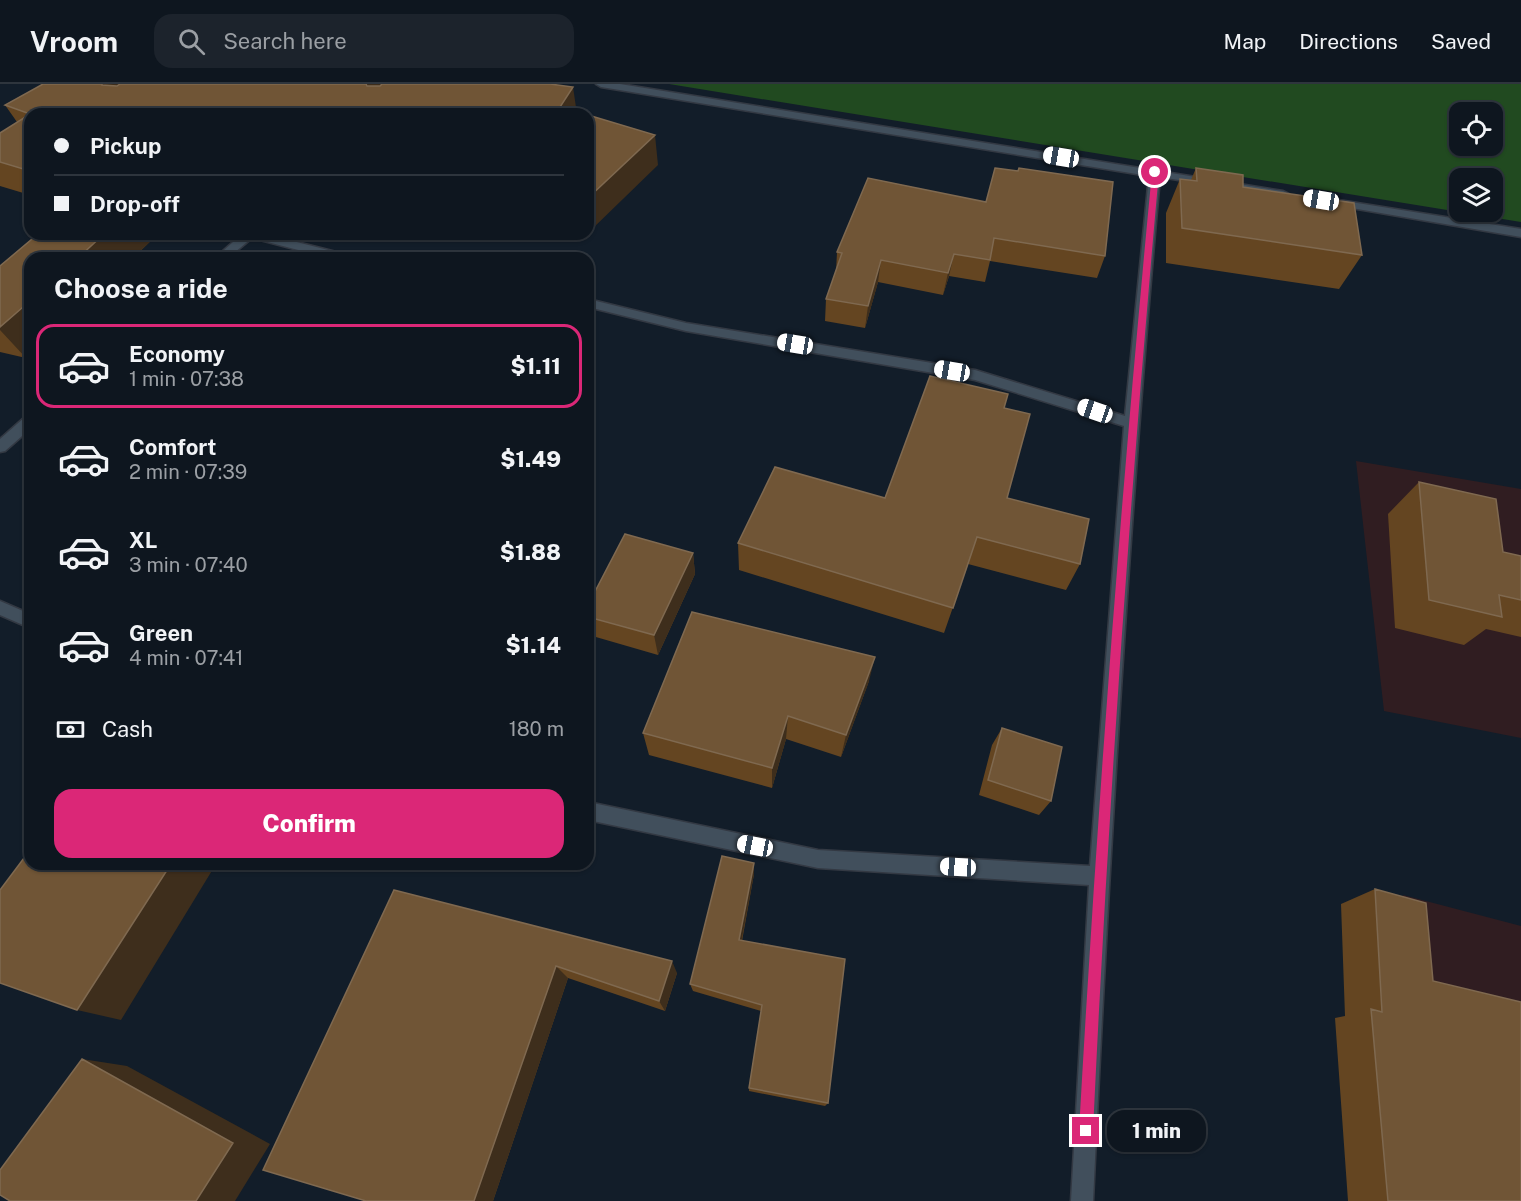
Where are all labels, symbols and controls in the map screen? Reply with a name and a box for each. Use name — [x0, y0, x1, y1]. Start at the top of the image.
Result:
search box — [154, 14, 574, 68]
text: Vroom — [30, 25, 118, 58]
icon: search — [175, 25, 208, 58]
text: Search here — [223, 28, 347, 54]
text: Map — [1224, 29, 1266, 54]
text: Directions — [1299, 29, 1398, 54]
text: Saved — [1431, 29, 1491, 54]
map controls — [1449, 102, 1503, 222]
button: locate — [1449, 102, 1503, 156]
text: Pickup — [90, 133, 161, 159]
car — [1042, 145, 1080, 169]
route start — [1141, 158, 1168, 185]
button: layers — [1449, 168, 1503, 222]
car — [1302, 188, 1340, 212]
text: Drop-off — [90, 191, 180, 217]
text: Choose a ride — [54, 272, 228, 304]
car — [776, 332, 814, 356]
icon: car — [57, 339, 111, 393]
text: Economy — [129, 341, 225, 367]
text: $1.11 — [511, 353, 561, 379]
car — [933, 359, 971, 383]
text: 1 min · 07:38 — [129, 367, 244, 391]
car — [1075, 397, 1115, 425]
icon: car — [57, 432, 111, 486]
text: Comfort — [129, 434, 216, 460]
text: $1.49 — [500, 446, 561, 472]
text: 2 min · 07:39 — [129, 460, 247, 484]
icon: car — [57, 525, 111, 579]
text: XL — [129, 527, 157, 553]
text: $1.88 — [500, 539, 561, 565]
text: 3 min · 07:40 — [129, 553, 248, 577]
icon: car — [57, 618, 111, 672]
text: Green — [129, 620, 193, 646]
text: $1.14 — [505, 632, 561, 658]
text: 4 min · 07:41 — [129, 646, 244, 670]
icon: cash — [54, 713, 87, 746]
text: Cash — [102, 716, 153, 742]
text: 180 m — [509, 717, 564, 741]
button: Confirm — [54, 789, 564, 858]
car — [736, 834, 774, 858]
car — [940, 857, 976, 877]
callout: 1 min — [1107, 1110, 1206, 1152]
route end — [1072, 1117, 1099, 1144]
text: 1 min — [1132, 1119, 1181, 1143]

